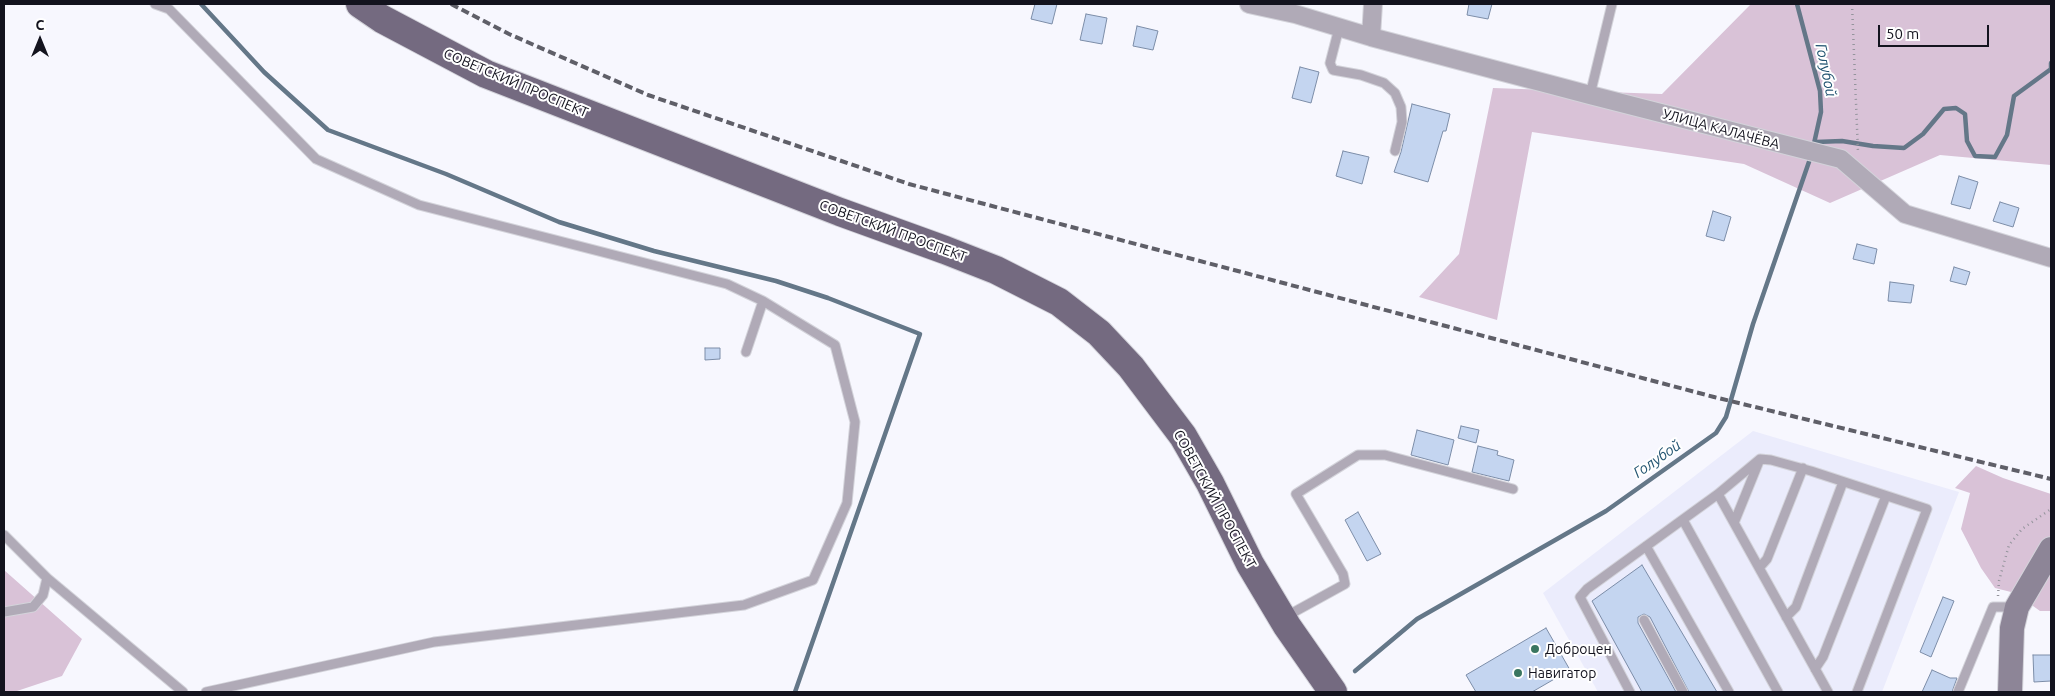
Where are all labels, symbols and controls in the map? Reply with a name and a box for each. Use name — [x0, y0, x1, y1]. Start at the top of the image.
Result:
north arrow — [15, 15, 65, 65]
scale bar — [1880, 15, 1991, 47]
text: С — [36, 17, 44, 33]
text: 50 m — [1886, 25, 1919, 42]
water label: Голубой — [1812, 42, 1840, 98]
street label: СОВЕТСКИЙ ПРОСПЕКТ — [441, 45, 591, 121]
street label: УЛИЦА КАЛАЧЁВА — [1661, 105, 1781, 153]
street label: СОВЕТСКИЙ ПРОСПЕКТ — [817, 197, 969, 265]
street label: СОВЕТСКИЙ ПРОСПЕКТ — [1170, 427, 1260, 571]
water label: Голубой — [1630, 436, 1684, 482]
place label: Доброцен — [1545, 641, 1612, 657]
marker: Доброцен — [1529, 643, 1541, 655]
place label: Навигатор — [1528, 665, 1596, 681]
marker: Навигатор — [1512, 667, 1524, 679]

